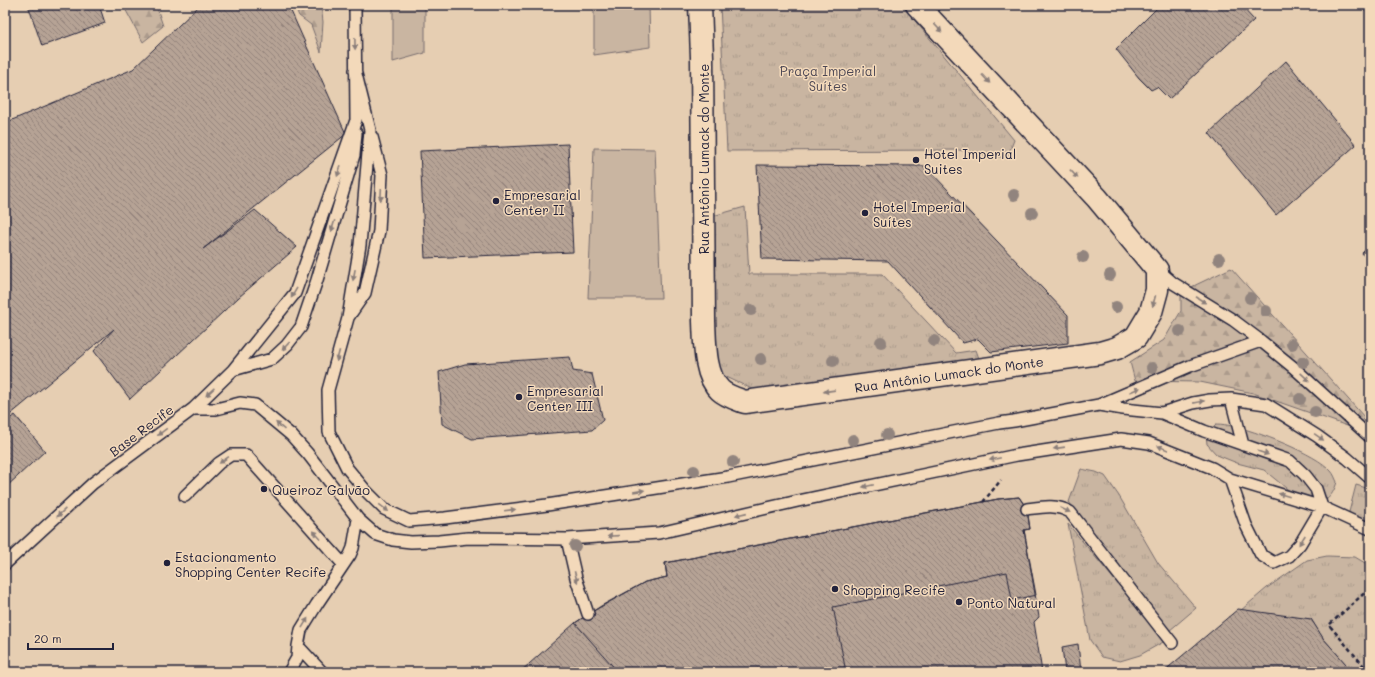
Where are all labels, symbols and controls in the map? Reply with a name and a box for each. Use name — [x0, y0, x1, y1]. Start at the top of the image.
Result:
one-way arrow — [933, 23, 943, 33]
one-way arrow — [352, 38, 358, 51]
park label: Praça Imperial Suítes — [780, 62, 876, 94]
street label: Rua Antônio Lumack do Monte — [695, 64, 712, 254]
one-way arrow — [981, 74, 990, 85]
place label: Hotel Imperial Suites — [924, 145, 1016, 177]
marker: Hotel Imperial Suites — [911, 155, 921, 165]
one-way arrow — [335, 165, 341, 177]
one-way arrow — [1070, 169, 1079, 180]
place label: Empresarial Center II — [504, 186, 581, 218]
one-way arrow — [377, 189, 384, 201]
marker: Empresarial Center II — [491, 196, 501, 206]
place label: Hotel Imperial Suítes — [873, 198, 965, 230]
marker: Hotel Imperial Suítes — [860, 208, 870, 218]
one-way arrow — [330, 220, 336, 232]
one-way arrow — [351, 269, 357, 281]
one-way arrow — [290, 287, 297, 299]
one-way arrow — [1151, 295, 1157, 307]
one-way arrow — [1196, 296, 1206, 304]
one-way arrow — [281, 341, 291, 351]
one-way arrow — [334, 350, 340, 362]
street label: Rua Antônio Lumack do Monte — [853, 352, 1045, 396]
one-way arrow — [1300, 373, 1310, 382]
place label: Empresarial Center III — [527, 382, 604, 414]
one-way arrow — [1129, 386, 1141, 392]
one-way arrow — [205, 387, 215, 396]
one-way arrow — [822, 388, 835, 394]
marker: Empresarial Center III — [514, 392, 524, 402]
one-way arrow — [1193, 398, 1205, 404]
street label: Base Recife — [106, 400, 176, 460]
one-way arrow — [275, 422, 286, 431]
one-way arrow — [156, 427, 167, 436]
one-way arrow — [1314, 433, 1324, 441]
one-way arrow — [1053, 445, 1065, 451]
one-way arrow — [1157, 445, 1169, 451]
one-way arrow — [1258, 450, 1270, 456]
one-way arrow — [219, 456, 230, 464]
one-way arrow — [989, 457, 1001, 463]
place label: Queiroz Galvão — [272, 481, 370, 498]
marker: Queiroz Galvão — [259, 484, 269, 494]
one-way arrow — [862, 484, 874, 490]
one-way arrow — [633, 488, 645, 494]
one-way arrow — [1278, 492, 1290, 498]
one-way arrow — [379, 504, 390, 512]
one-way arrow — [504, 507, 516, 513]
one-way arrow — [1059, 507, 1070, 513]
one-way arrow — [56, 509, 66, 518]
one-way arrow — [735, 512, 747, 518]
one-way arrow — [313, 530, 322, 539]
one-way arrow — [607, 533, 619, 540]
one-way arrow — [1298, 535, 1306, 545]
place label: Estacionamento Shopping Center Recife — [175, 548, 326, 580]
marker: Estacionamento Shopping Center Recife — [162, 558, 172, 568]
one-way arrow — [573, 572, 579, 584]
place label: Shopping Recife — [843, 581, 945, 598]
marker: Shopping Recife — [830, 584, 840, 594]
place label: Ponto Natural — [967, 594, 1056, 611]
marker: Ponto Natural — [954, 597, 964, 607]
one-way arrow — [302, 617, 309, 629]
scale bar — [28, 625, 113, 651]
text: 20 m — [34, 630, 62, 646]

